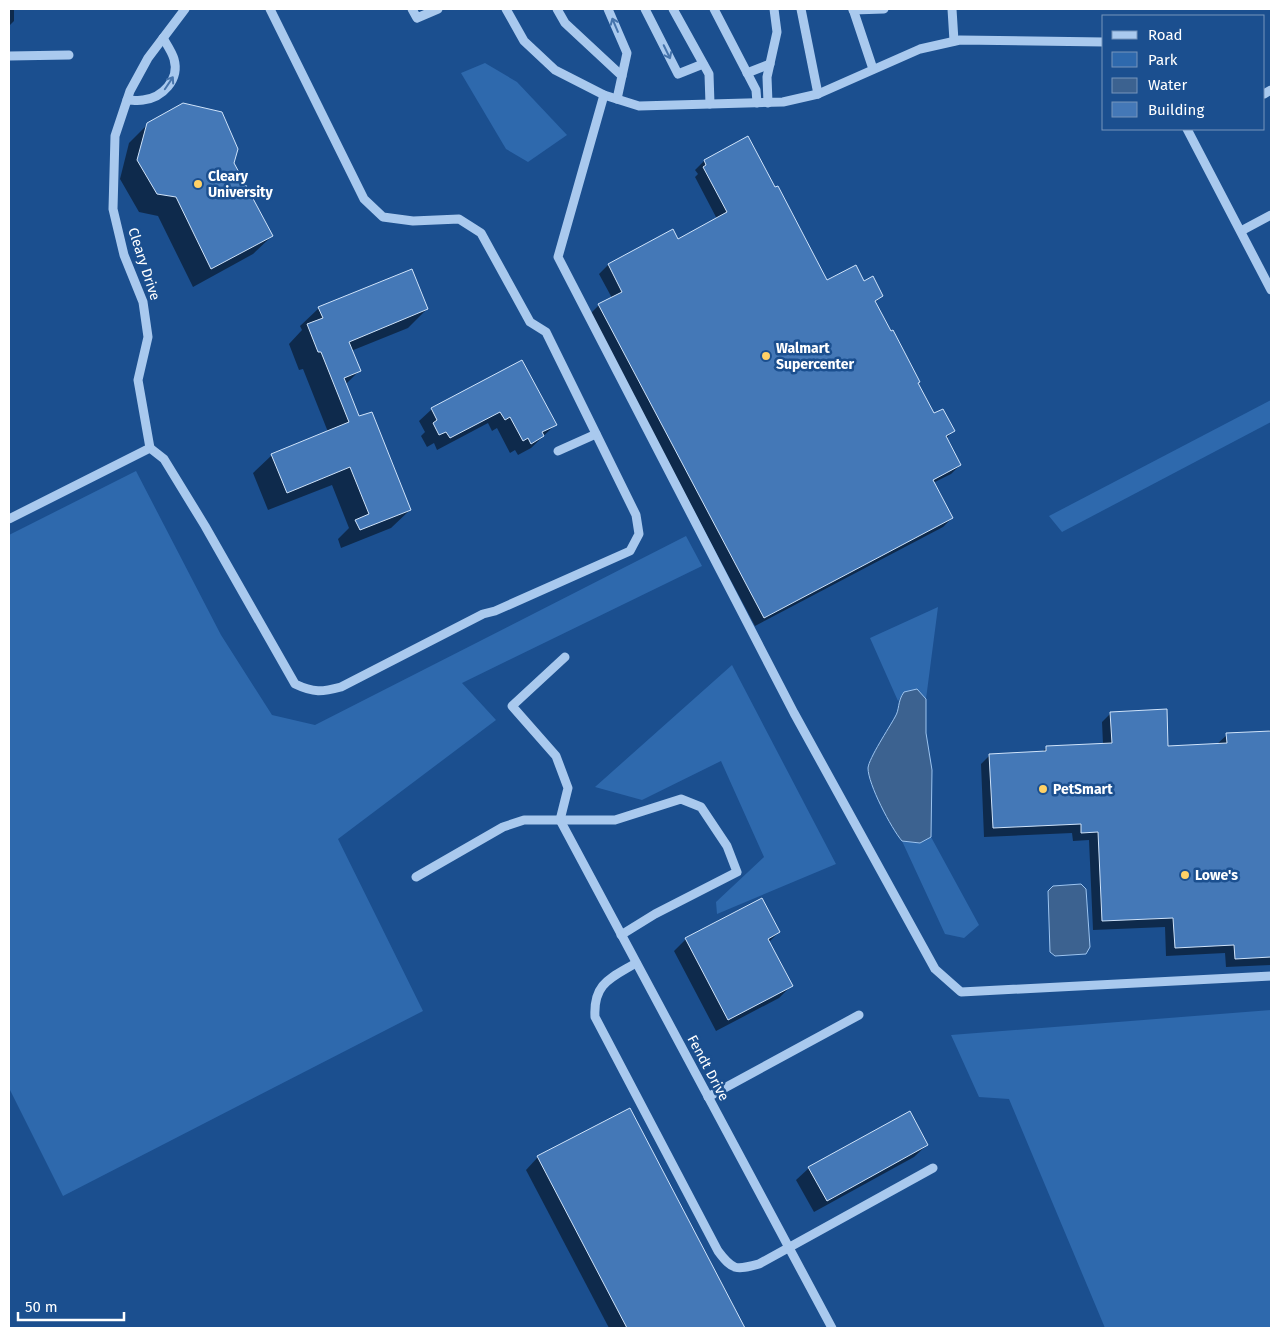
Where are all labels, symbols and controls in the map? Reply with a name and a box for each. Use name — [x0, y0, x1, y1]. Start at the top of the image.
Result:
legend — [1102, 15, 1265, 130]
one-way arrow — [610, 18, 620, 33]
text: Road — [1148, 26, 1183, 44]
one-way arrow — [662, 45, 672, 60]
text: Park — [1148, 51, 1178, 69]
one-way arrow — [164, 76, 174, 90]
text: Water — [1148, 76, 1187, 94]
text: Building — [1148, 101, 1204, 119]
place label: Cleary University — [208, 168, 273, 201]
marker: Cleary University — [192, 178, 204, 190]
street label: Cleary Drive — [124, 225, 164, 303]
place label: Walmart Supercenter — [776, 340, 854, 373]
marker: Walmart Supercenter — [760, 350, 772, 362]
place label: PetSmart — [1053, 781, 1113, 798]
marker: PetSmart — [1037, 783, 1049, 795]
place label: Lowe's — [1195, 867, 1238, 884]
marker: Lowe's — [1179, 869, 1191, 881]
street label: Fendt Drive — [684, 1032, 732, 1104]
scale bar — [18, 1290, 124, 1322]
text: 50 m — [25, 1298, 58, 1316]

